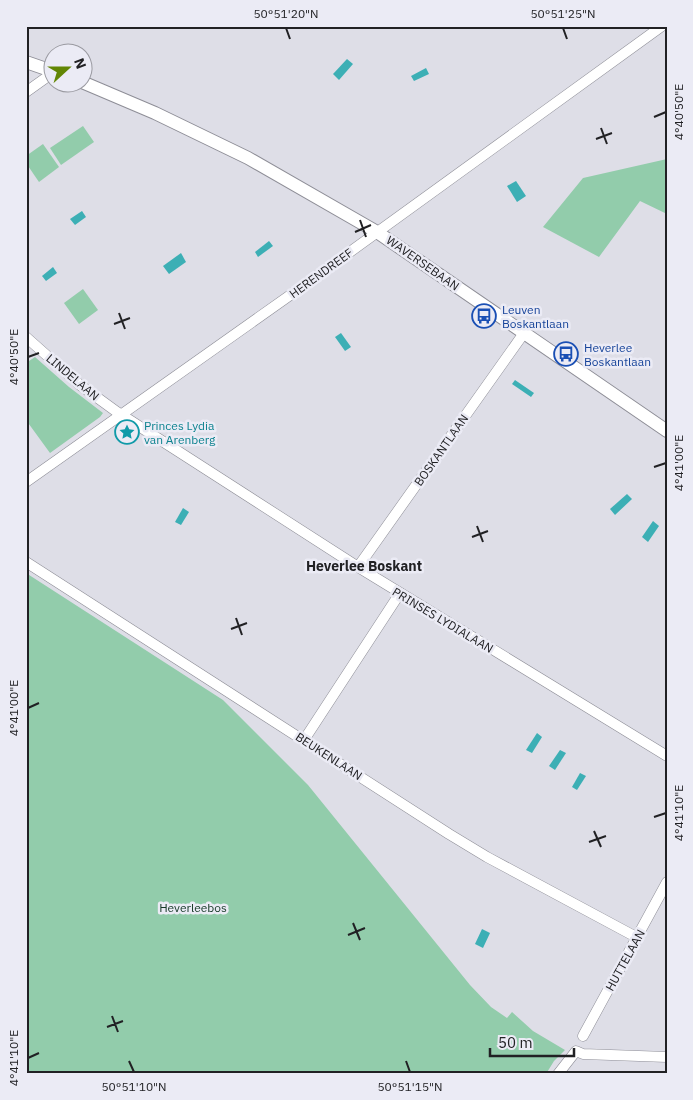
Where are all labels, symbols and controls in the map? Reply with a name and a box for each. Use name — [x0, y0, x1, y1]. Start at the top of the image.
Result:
text: 50°51'20"N — [253, 6, 319, 21]
text: 50°51'25"N — [530, 6, 596, 21]
north arrow — [42, 42, 92, 92]
text: N — [70, 55, 90, 71]
text: 4°40'50"E — [671, 84, 686, 140]
street label: WAVERSEBAAN — [384, 232, 462, 294]
street label: HERENDREEF — [286, 245, 356, 301]
place label: Leuven Boskantlaan — [502, 302, 569, 331]
bus stop icon: Leuven Boskantlaan — [471, 303, 497, 329]
text: 4°40'50"E — [6, 329, 21, 385]
place label: Heverlee Boskantlaan — [584, 340, 651, 369]
bus stop icon: Heverlee Boskantlaan — [553, 341, 579, 367]
street label: LINDELAAN — [43, 350, 103, 404]
street label: BOSKANTLAAN — [411, 411, 471, 489]
place label: Princes Lydia van Arenberg — [144, 418, 216, 447]
place icon: Princes Lydia van Arenberg — [114, 419, 140, 445]
text: 4°41'00"E — [671, 435, 686, 491]
district label: Heverlee Boskant — [306, 557, 422, 575]
street label: PRINSES LYDIALAAN — [390, 584, 496, 656]
text: 4°41'00"E — [6, 680, 21, 736]
street label: BEUKENLAAN — [293, 729, 365, 783]
text: 4°41'10"E — [671, 785, 686, 841]
park label: Heverleebos — [159, 900, 227, 915]
street label: HUTTELAAN — [602, 927, 648, 993]
scale bar — [490, 1025, 574, 1057]
text: 4°41'10"E — [6, 1030, 21, 1086]
text: 50 m — [498, 1033, 533, 1052]
text: 50°51'10"N — [101, 1079, 167, 1094]
text: 50°51'15"N — [377, 1079, 443, 1094]

